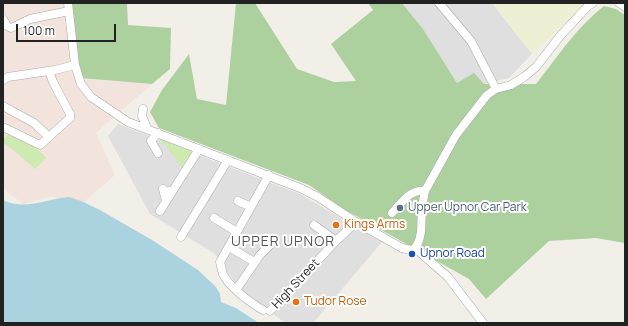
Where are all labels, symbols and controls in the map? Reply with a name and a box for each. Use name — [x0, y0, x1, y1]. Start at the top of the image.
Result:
scale bar — [18, 16, 118, 42]
text: 100 m — [23, 22, 55, 39]
place label: Upper Upnor Car Park — [408, 201, 527, 215]
marker: Upper Upnor Car Park — [395, 203, 405, 213]
place label: Kings Arms — [344, 218, 405, 232]
marker: Kings Arms — [331, 220, 341, 230]
district label: UPPER UPNOR — [231, 234, 335, 250]
place label: Upnor Road — [420, 247, 485, 261]
marker: Upnor Road — [407, 249, 417, 259]
street label: High Street — [269, 256, 323, 312]
place label: Tudor Rose — [304, 295, 367, 309]
marker: Tudor Rose — [291, 297, 301, 307]

